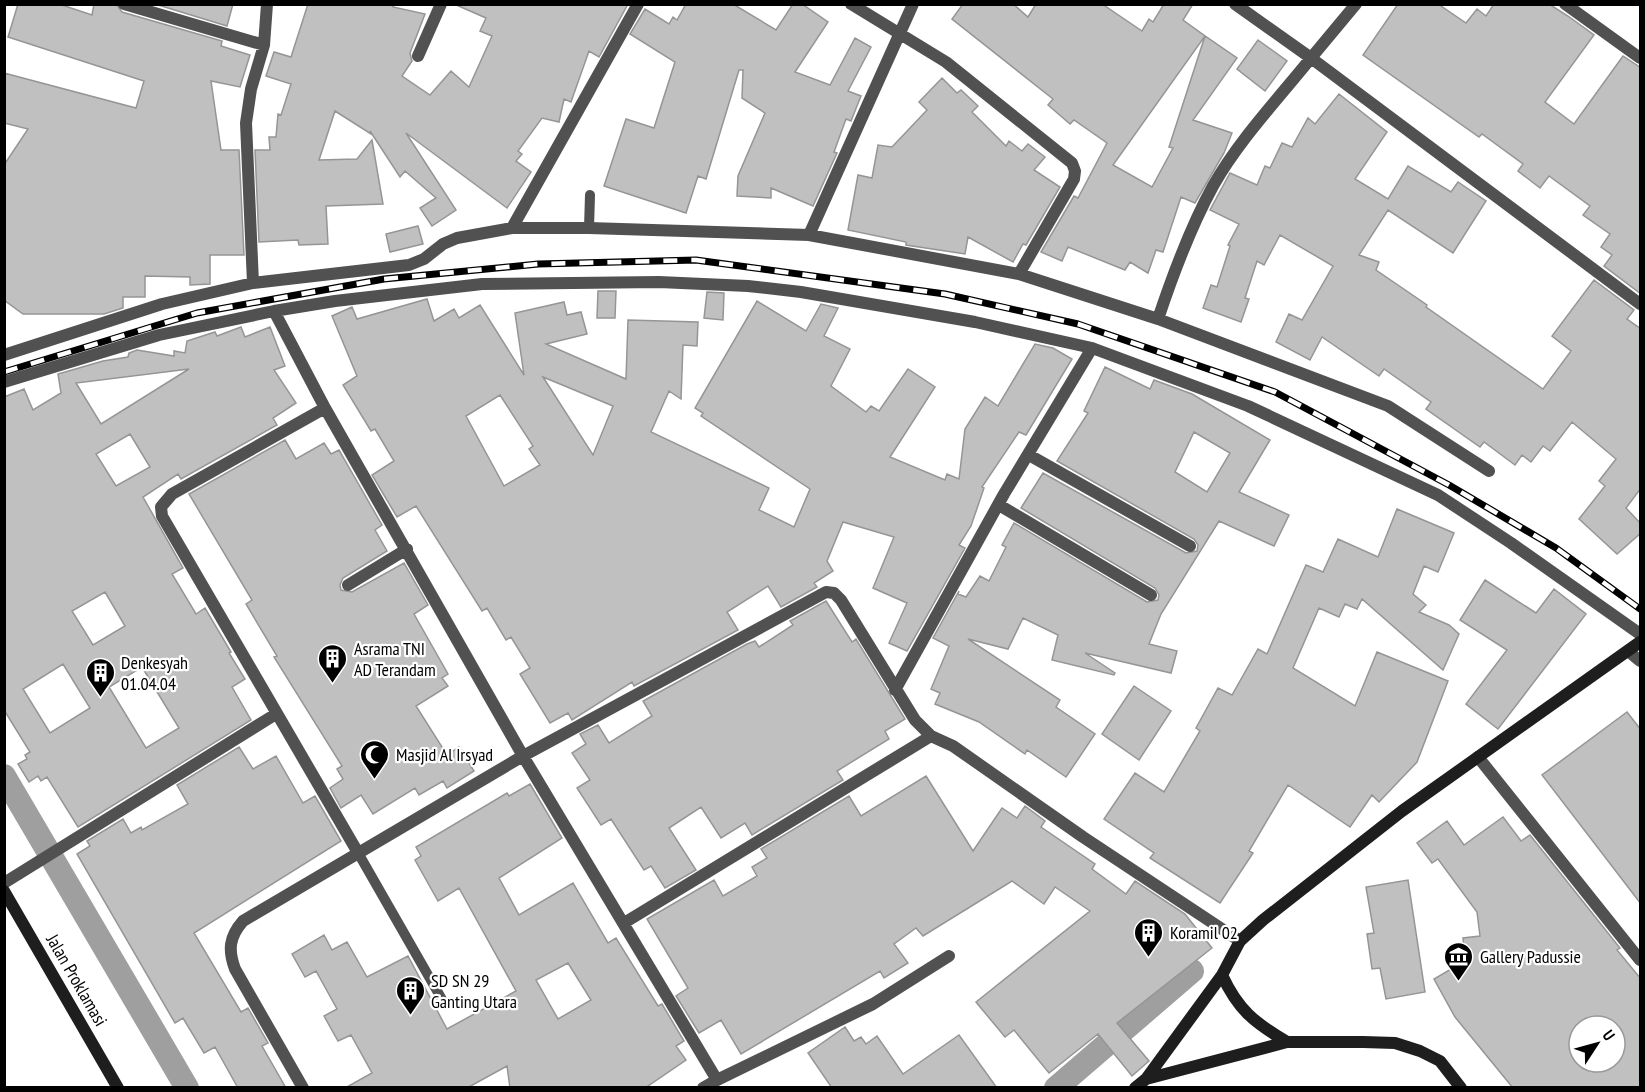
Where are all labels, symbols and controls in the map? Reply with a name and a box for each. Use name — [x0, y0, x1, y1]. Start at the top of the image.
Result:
place label: Asrama TNI AD Terandam — [354, 637, 436, 681]
building icon: Asrama TNI AD Terandam — [317, 642, 349, 684]
place label: Denkesyah 01.04.04 — [121, 651, 188, 695]
building icon: Denkesyah 01.04.04 — [84, 656, 116, 698]
mosque icon: Masjid Al Irsyad — [359, 738, 391, 780]
place label: Masjid Al Irsyad — [396, 743, 493, 766]
building icon: Koramil 02 — [1133, 916, 1165, 958]
place label: Koramil 02 — [1170, 921, 1238, 944]
street label: Jalan Proklamasi — [41, 929, 113, 1030]
museum icon: Gallery Padussie — [1443, 940, 1475, 982]
place label: Gallery Padussie — [1480, 945, 1581, 968]
place label: SD SN 29 Ganting Utara — [431, 969, 517, 1013]
building icon: SD SN 29 Ganting Utara — [394, 974, 426, 1016]
north arrow — [1567, 1014, 1627, 1074]
text: U — [1599, 1026, 1620, 1044]

